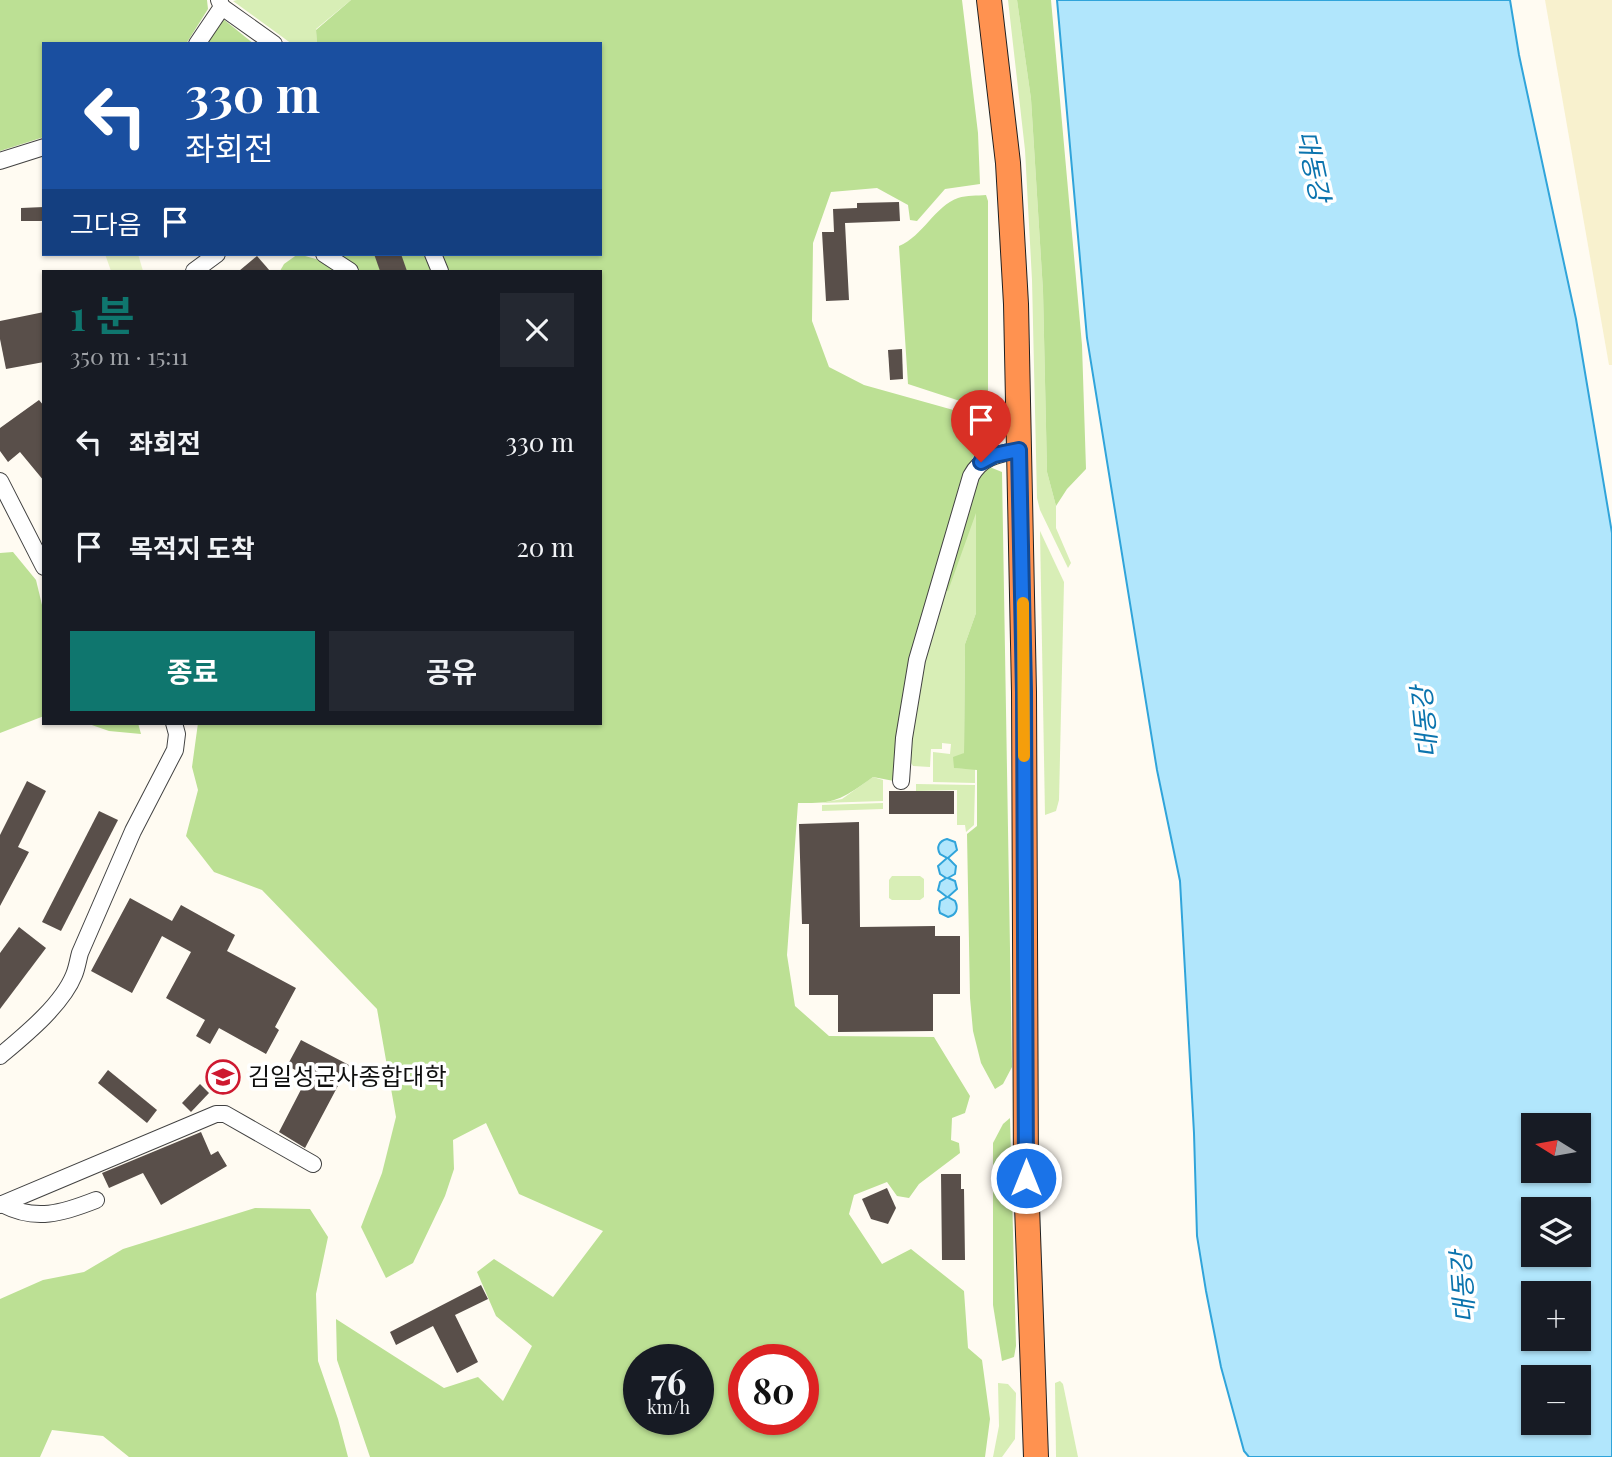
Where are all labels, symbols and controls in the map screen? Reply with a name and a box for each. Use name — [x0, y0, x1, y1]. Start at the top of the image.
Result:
text: 330 m — [185, 60, 320, 125]
icon: left — [70, 70, 161, 161]
text: 좌회전 — [185, 125, 273, 168]
water label: 대동강 — [1290, 127, 1340, 207]
icon: arrive — [156, 203, 194, 241]
text: 그다음 — [70, 206, 142, 241]
text: 1 분 — [70, 286, 135, 342]
button: close — [500, 293, 574, 367]
text: 350 m · 15:11 — [70, 340, 188, 371]
pin — [951, 390, 1011, 462]
icon: arrive — [962, 401, 1000, 439]
icon: left — [70, 423, 108, 461]
text: 330 m — [505, 424, 574, 459]
text: 좌회전 — [129, 425, 201, 460]
icon: arrive — [70, 528, 108, 566]
text: 20 m — [516, 529, 574, 564]
text: 목적지 도착 — [129, 530, 255, 565]
button: 종료 — [70, 631, 315, 711]
button: 공유 — [329, 631, 574, 711]
water label: 대동강 — [1402, 682, 1445, 760]
school or university icon: 김일성군사종합대학 — [204, 1058, 242, 1096]
place label: 김일성군사종합대학 — [248, 1059, 447, 1091]
north arrow — [1521, 1113, 1591, 1183]
map controls — [1521, 1113, 1591, 1435]
position arrow — [989, 1141, 1063, 1215]
button: layers — [1521, 1197, 1591, 1267]
water label: 대동강 — [1441, 1247, 1481, 1324]
button: + — [1521, 1281, 1591, 1351]
speed limit sign: 80 — [728, 1344, 819, 1435]
text: 76 — [651, 1357, 686, 1404]
button: − — [1521, 1365, 1591, 1435]
text: km/h — [647, 1395, 690, 1419]

